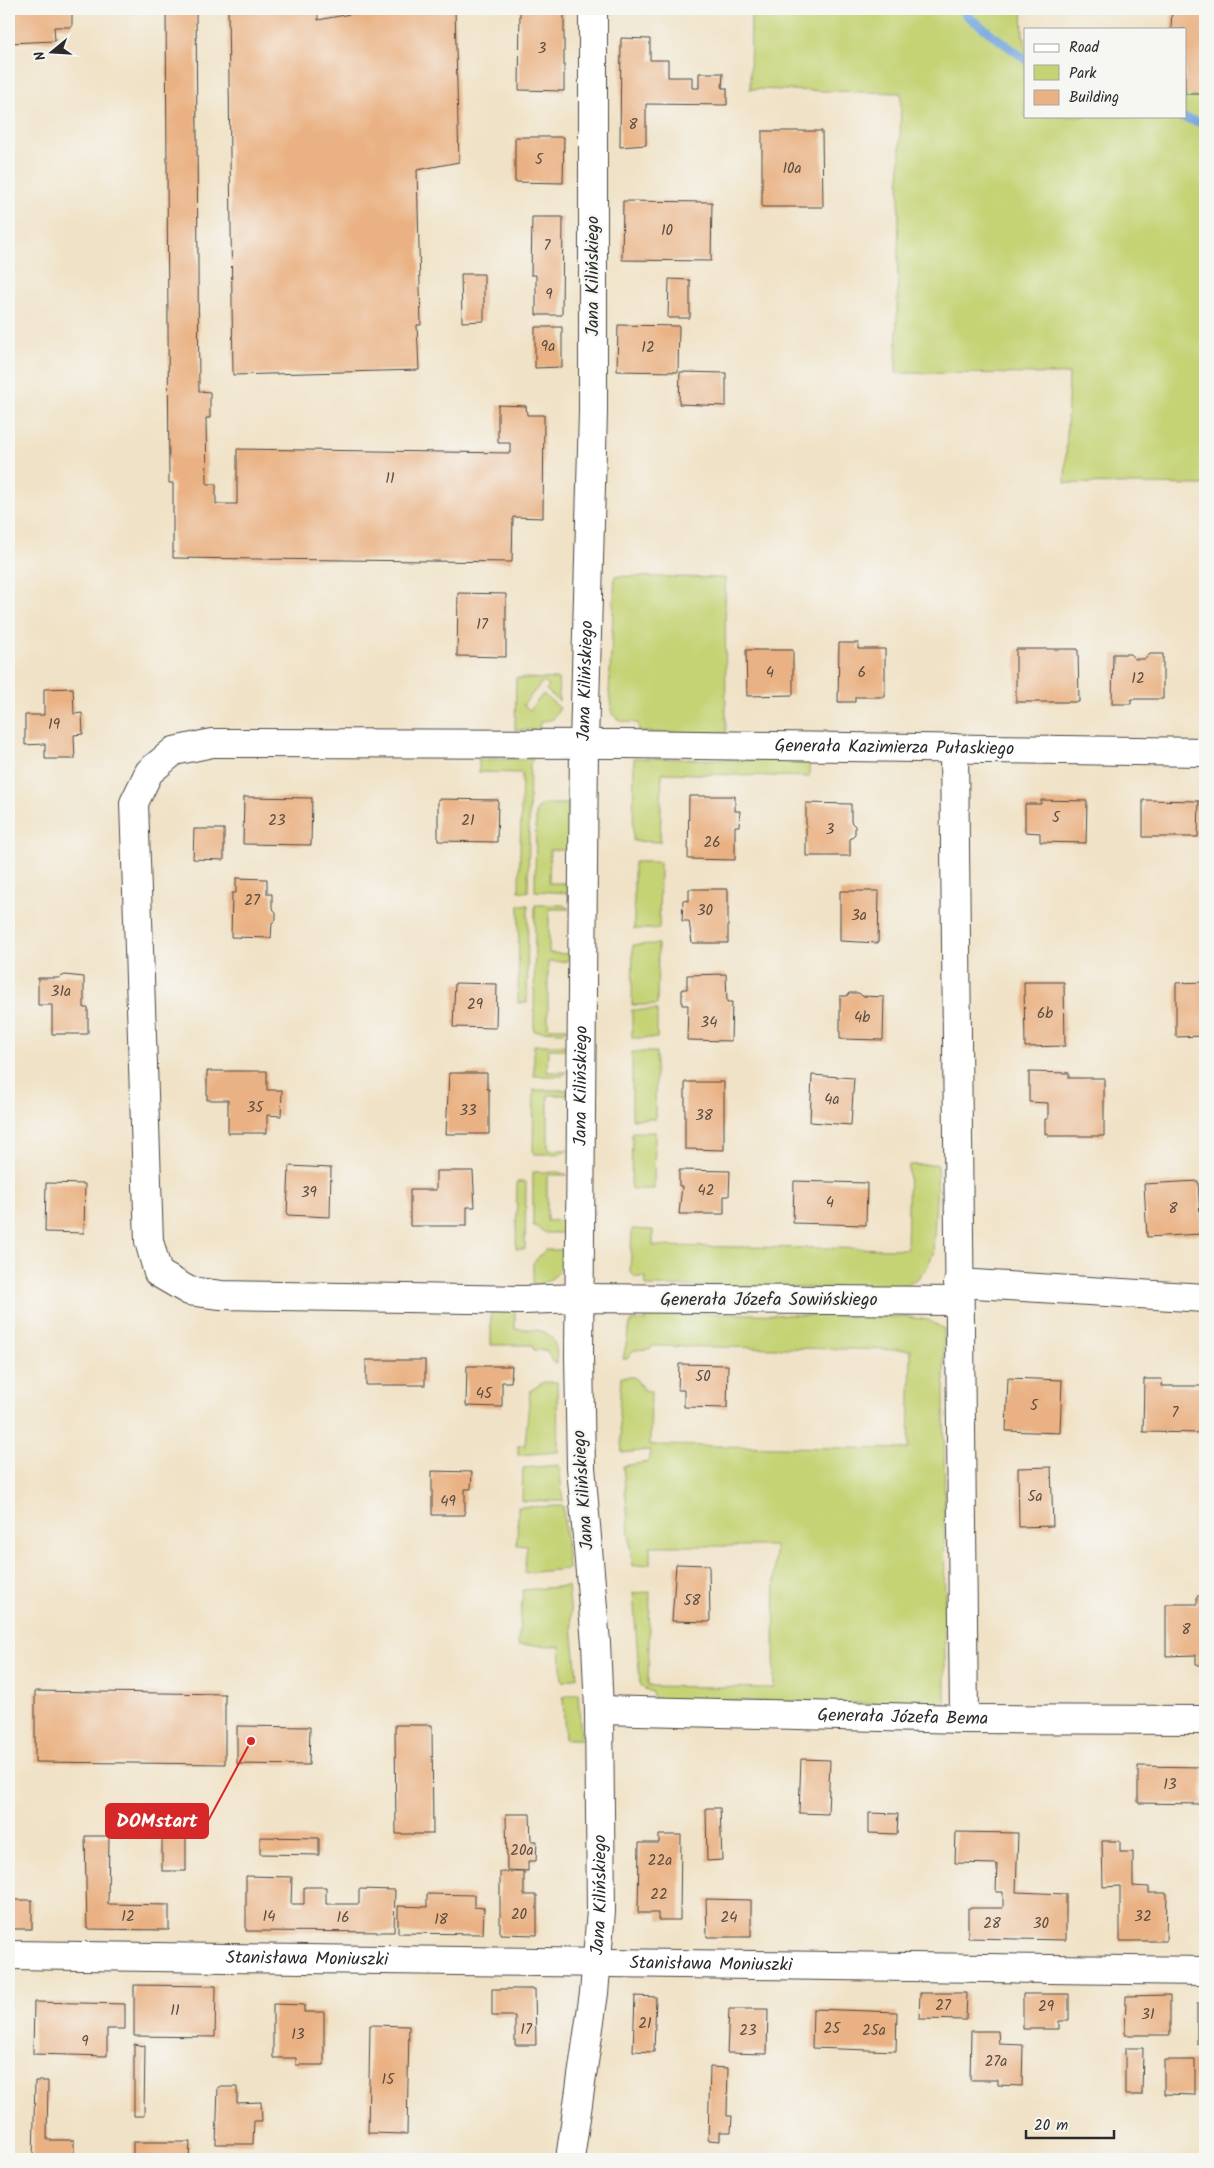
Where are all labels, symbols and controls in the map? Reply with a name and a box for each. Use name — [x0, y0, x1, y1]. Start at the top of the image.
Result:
north arrow — [28, 28, 78, 78]
legend — [1024, 28, 1186, 118]
text: Road — [1069, 36, 1100, 60]
house number: 3 — [538, 37, 547, 61]
text: N — [29, 48, 52, 63]
text: Park — [1069, 62, 1097, 86]
text: Building — [1069, 86, 1119, 110]
house number: 8 — [628, 113, 638, 137]
house number: 5 — [535, 148, 544, 172]
house number: 10a — [782, 157, 802, 181]
street label: Jana Kilińskiego — [579, 216, 608, 336]
house number: 10 — [661, 219, 674, 243]
house number: 7 — [544, 234, 552, 258]
house number: 9 — [545, 283, 553, 307]
house number: 9a — [541, 335, 555, 359]
house number: 12 — [641, 336, 655, 360]
house number: 11 — [385, 467, 395, 491]
house number: 17 — [476, 613, 489, 637]
street label: Jana Kilińskiego — [570, 620, 602, 741]
house number: 4 — [766, 661, 774, 685]
house number: 6 — [858, 661, 866, 685]
house number: 12 — [1131, 667, 1145, 691]
house number: 19 — [48, 713, 61, 737]
street label: Generała Kazimierza Pułaskiego — [774, 732, 1014, 764]
house number: 5 — [1052, 806, 1061, 830]
house number: 23 — [268, 809, 286, 833]
house number: 21 — [461, 809, 475, 833]
house number: 3 — [826, 818, 835, 842]
house number: 26 — [703, 831, 721, 855]
house number: 27 — [244, 889, 261, 913]
house number: 30 — [697, 899, 714, 923]
house number: 3a — [851, 904, 867, 928]
house number: 31a — [51, 980, 71, 1004]
house number: 29 — [467, 993, 484, 1017]
house number: 6b — [1037, 1002, 1053, 1026]
house number: 4b — [854, 1006, 870, 1030]
house number: 34 — [701, 1011, 717, 1035]
street label: Jana Kilińskiego — [566, 1025, 596, 1146]
house number: 4a — [824, 1088, 840, 1112]
house number: 35 — [247, 1096, 264, 1120]
house number: 33 — [459, 1099, 477, 1123]
house number: 38 — [695, 1104, 714, 1128]
house number: 42 — [698, 1179, 714, 1203]
house number: 39 — [301, 1181, 318, 1205]
house number: 4 — [826, 1191, 834, 1215]
house number: 8 — [1168, 1197, 1178, 1221]
street label: Generała Józefa Sowińskiego — [660, 1286, 878, 1315]
house number: 50 — [695, 1365, 711, 1389]
house number: 45 — [476, 1382, 493, 1406]
house number: 5 — [1030, 1394, 1039, 1418]
house number: 7 — [1172, 1401, 1180, 1425]
street label: Jana Kilińskiego — [565, 1429, 603, 1551]
house number: 5a — [1027, 1485, 1043, 1509]
house number: 49 — [440, 1490, 456, 1514]
house number: 58 — [683, 1589, 702, 1613]
house number: 8 — [1181, 1618, 1191, 1642]
street label: Generała Józefa Bema — [817, 1701, 988, 1734]
house number: 13 — [1163, 1773, 1177, 1797]
callout: DOMstart — [106, 1804, 208, 1838]
text: DOMstart — [116, 1807, 198, 1837]
street label: Jana Kilińskiego — [583, 1835, 616, 1956]
house number: 20a — [510, 1839, 534, 1863]
house number: 22a — [648, 1849, 672, 1873]
house number: 22 — [650, 1883, 668, 1907]
house number: 20 — [511, 1903, 528, 1927]
house number: 12 — [121, 1905, 135, 1929]
house number: 14 — [263, 1905, 275, 1929]
house number: 32 — [1134, 1905, 1152, 1929]
house number: 16 — [336, 1906, 350, 1930]
house number: 24 — [721, 1906, 737, 1930]
house number: 18 — [434, 1908, 449, 1932]
house number: 28 — [983, 1912, 1002, 1936]
house number: 30 — [1033, 1912, 1050, 1936]
street label: Stanisława Moniuszki — [225, 1943, 389, 1975]
street label: Stanisława Moniuszki — [629, 1949, 793, 1980]
house number: 27 — [935, 1994, 952, 2018]
house number: 29 — [1038, 1995, 1055, 2019]
house number: 11 — [170, 1999, 180, 2023]
house number: 31 — [1141, 2003, 1155, 2027]
house number: 21 — [638, 2012, 652, 2036]
house number: 25 — [824, 2017, 841, 2041]
house number: 17 — [520, 2018, 533, 2042]
house number: 23 — [739, 2019, 757, 2043]
house number: 25a — [862, 2019, 886, 2043]
house number: 13 — [291, 2023, 305, 2047]
house number: 9 — [81, 2030, 89, 2054]
house number: 27a — [985, 2050, 1007, 2074]
house number: 15 — [382, 2068, 395, 2092]
scale bar — [1026, 2108, 1114, 2140]
text: 20 m — [1034, 2114, 1068, 2138]

